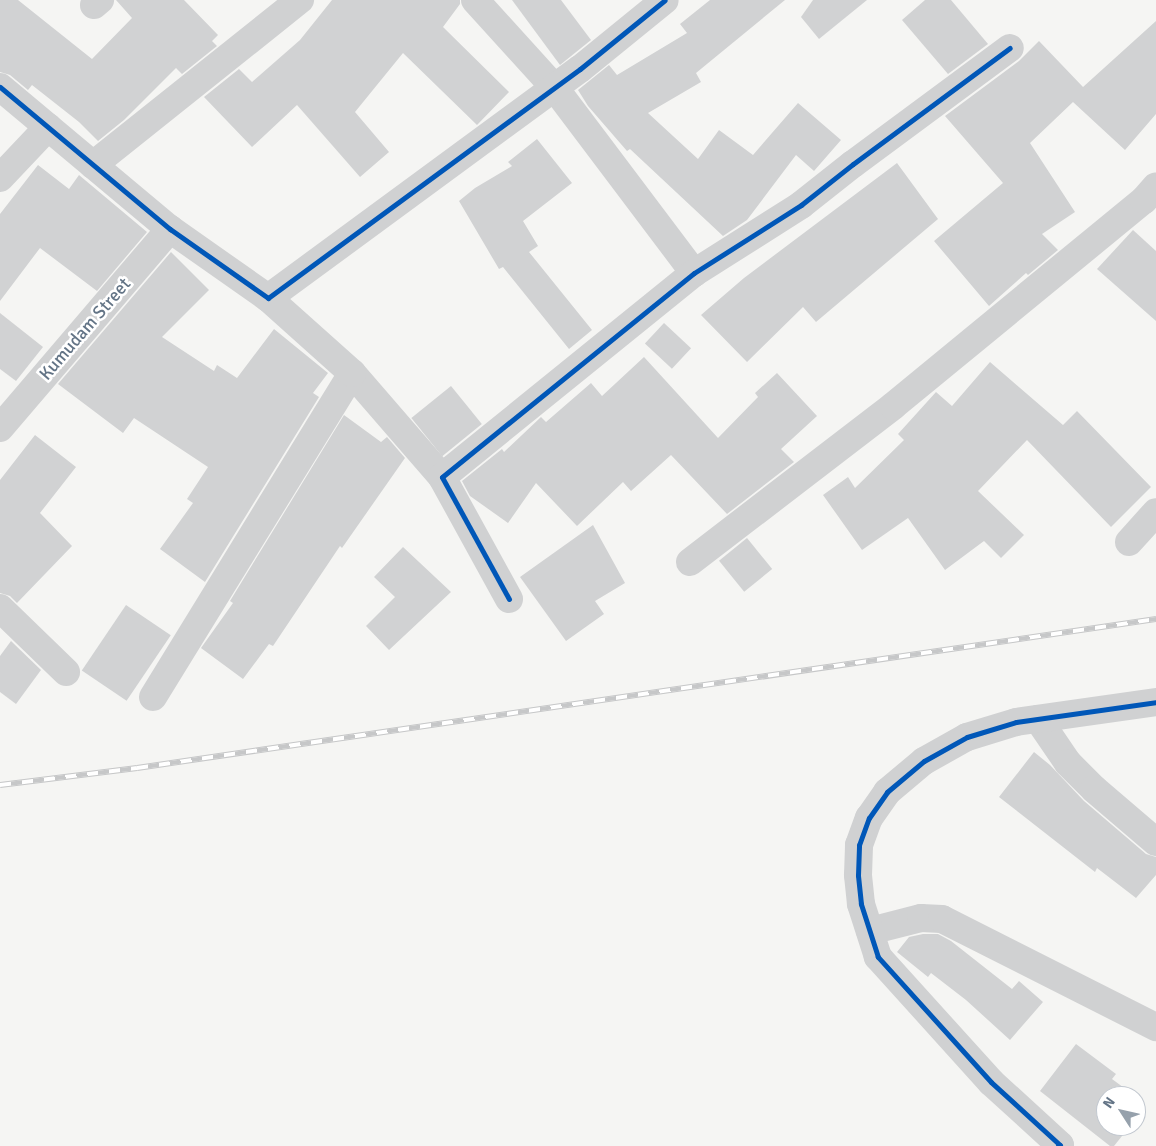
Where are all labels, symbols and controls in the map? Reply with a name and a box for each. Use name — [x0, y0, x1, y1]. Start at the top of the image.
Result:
street label: Kumudam Street — [35, 273, 135, 385]
north arrow — [1096, 1086, 1146, 1136]
text: N — [1099, 1094, 1119, 1112]

